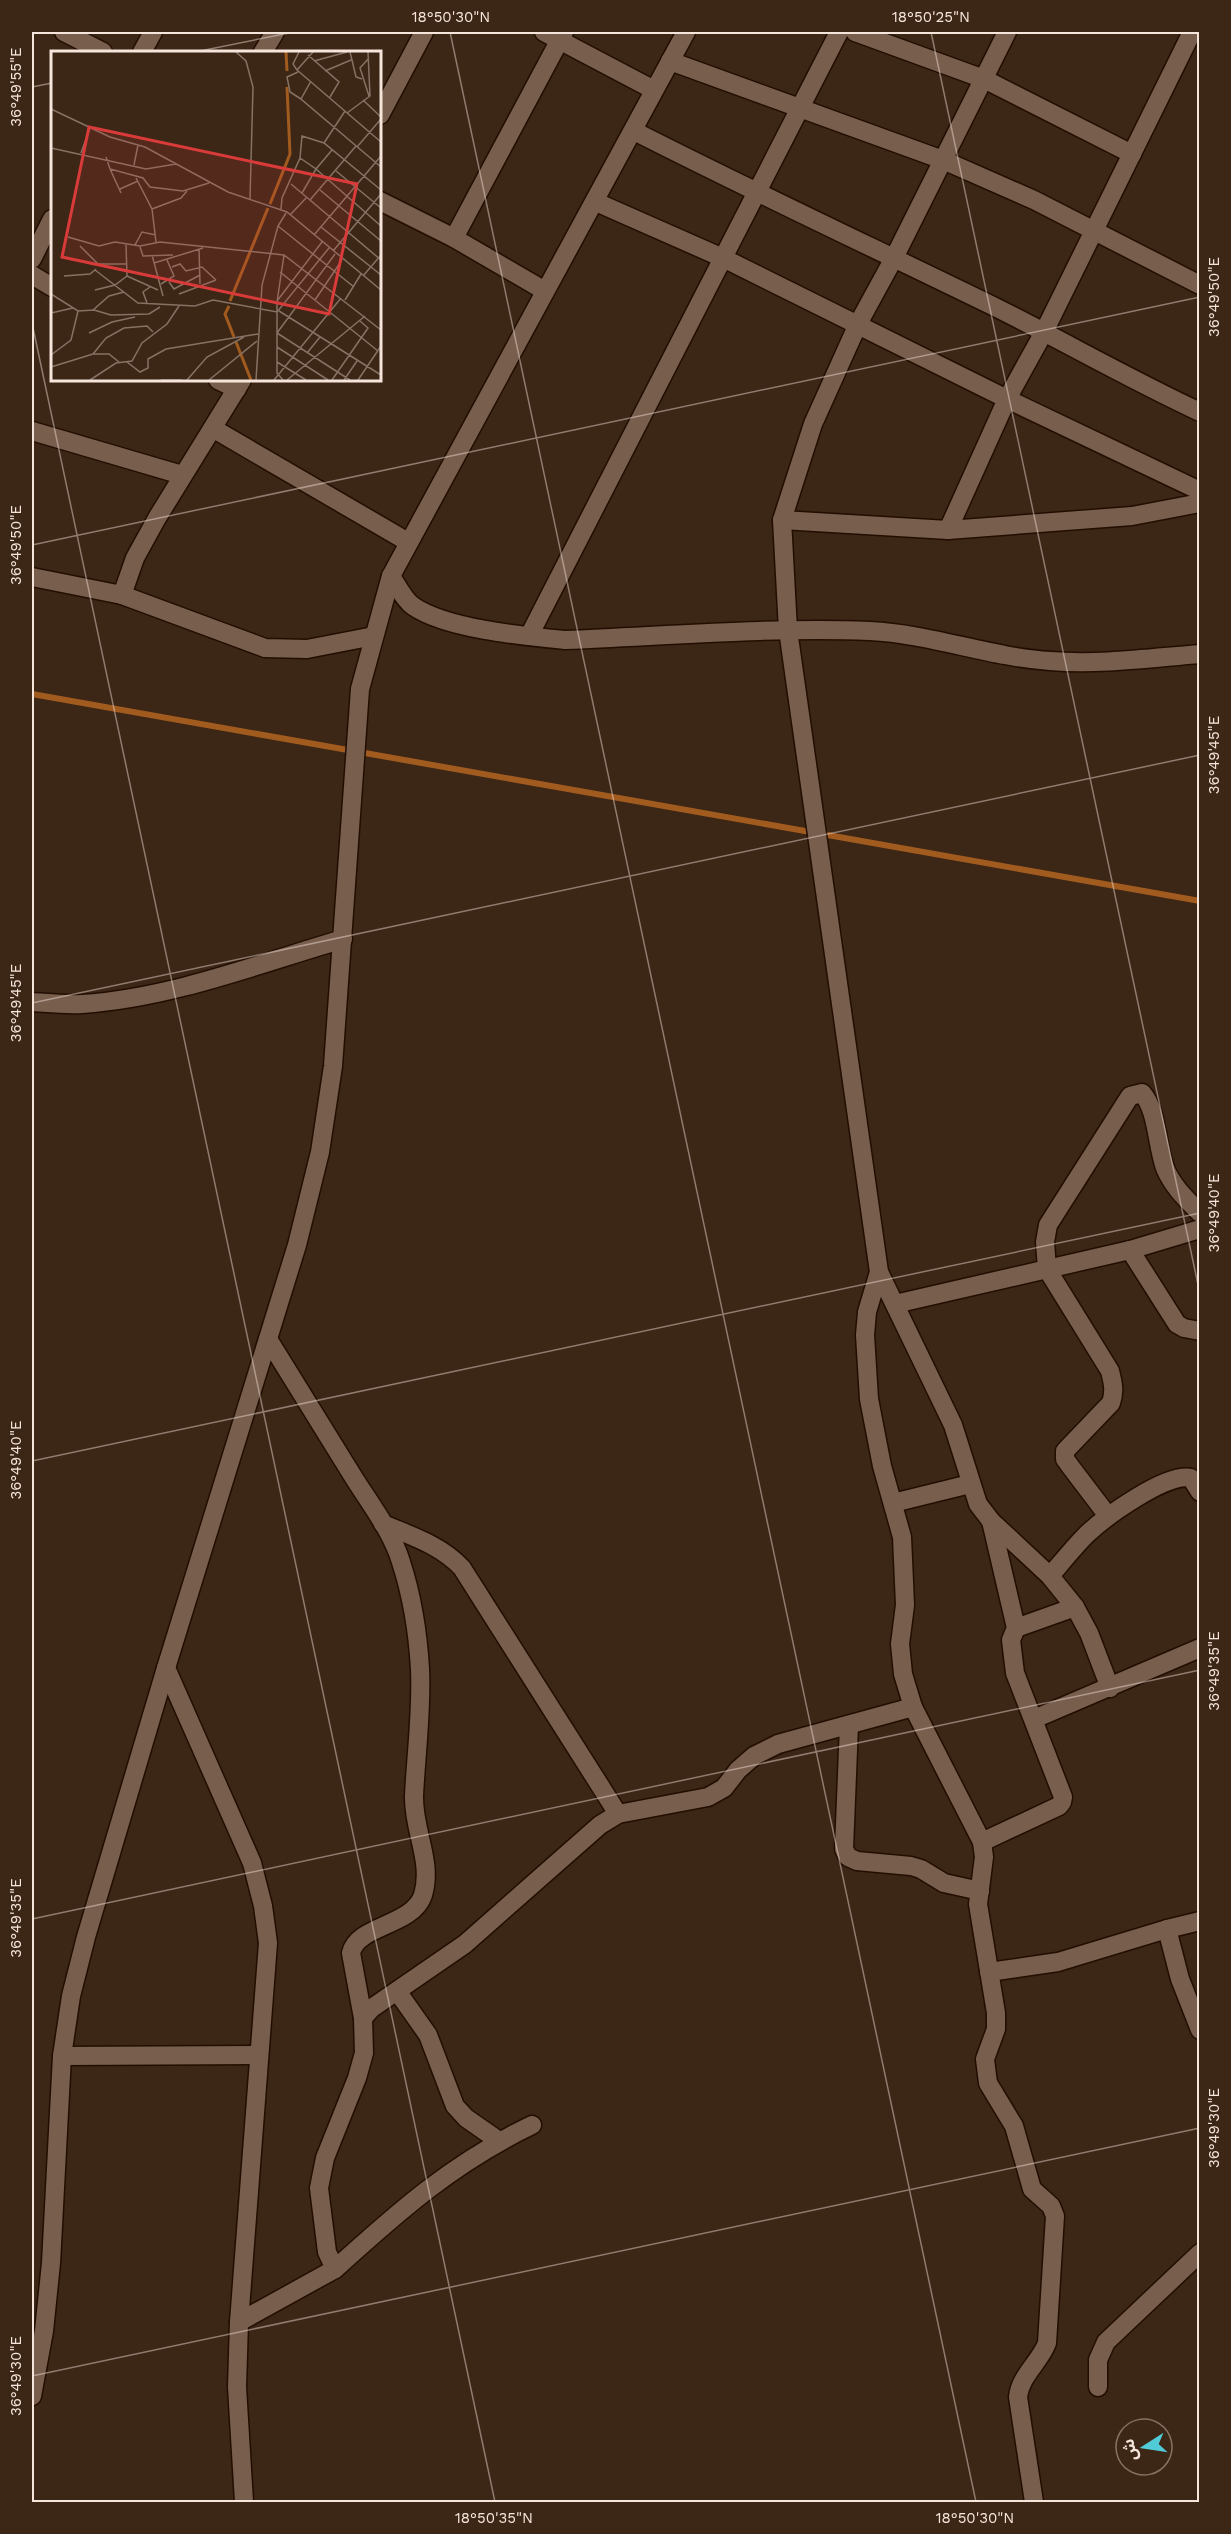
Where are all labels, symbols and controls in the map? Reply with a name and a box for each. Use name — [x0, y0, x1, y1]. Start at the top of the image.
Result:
text: 18°50'30"N — [412, 8, 490, 26]
text: 18°50'25"N — [892, 8, 970, 26]
text: 36°49'55"E — [7, 47, 25, 127]
inset map — [51, 51, 381, 381]
text: 36°49'50"E — [1205, 257, 1223, 337]
text: 36°49'50"E — [7, 505, 25, 585]
text: 36°49'45"E — [1205, 716, 1223, 794]
text: 36°49'45"E — [7, 964, 25, 1042]
text: 36°49'40"E — [1205, 1173, 1223, 1253]
text: 36°49'40"E — [7, 1420, 25, 1500]
text: 36°49'35"E — [1205, 1631, 1223, 1711]
text: 36°49'35"E — [7, 1878, 25, 1958]
text: 36°49'30"E — [1205, 2088, 1223, 2168]
text: 36°49'30"E — [7, 2336, 25, 2416]
north arrow — [1114, 2417, 1174, 2477]
text: ش — [1118, 2437, 1141, 2463]
text: 18°50'35"N — [455, 2509, 533, 2527]
text: 18°50'30"N — [936, 2509, 1014, 2527]

